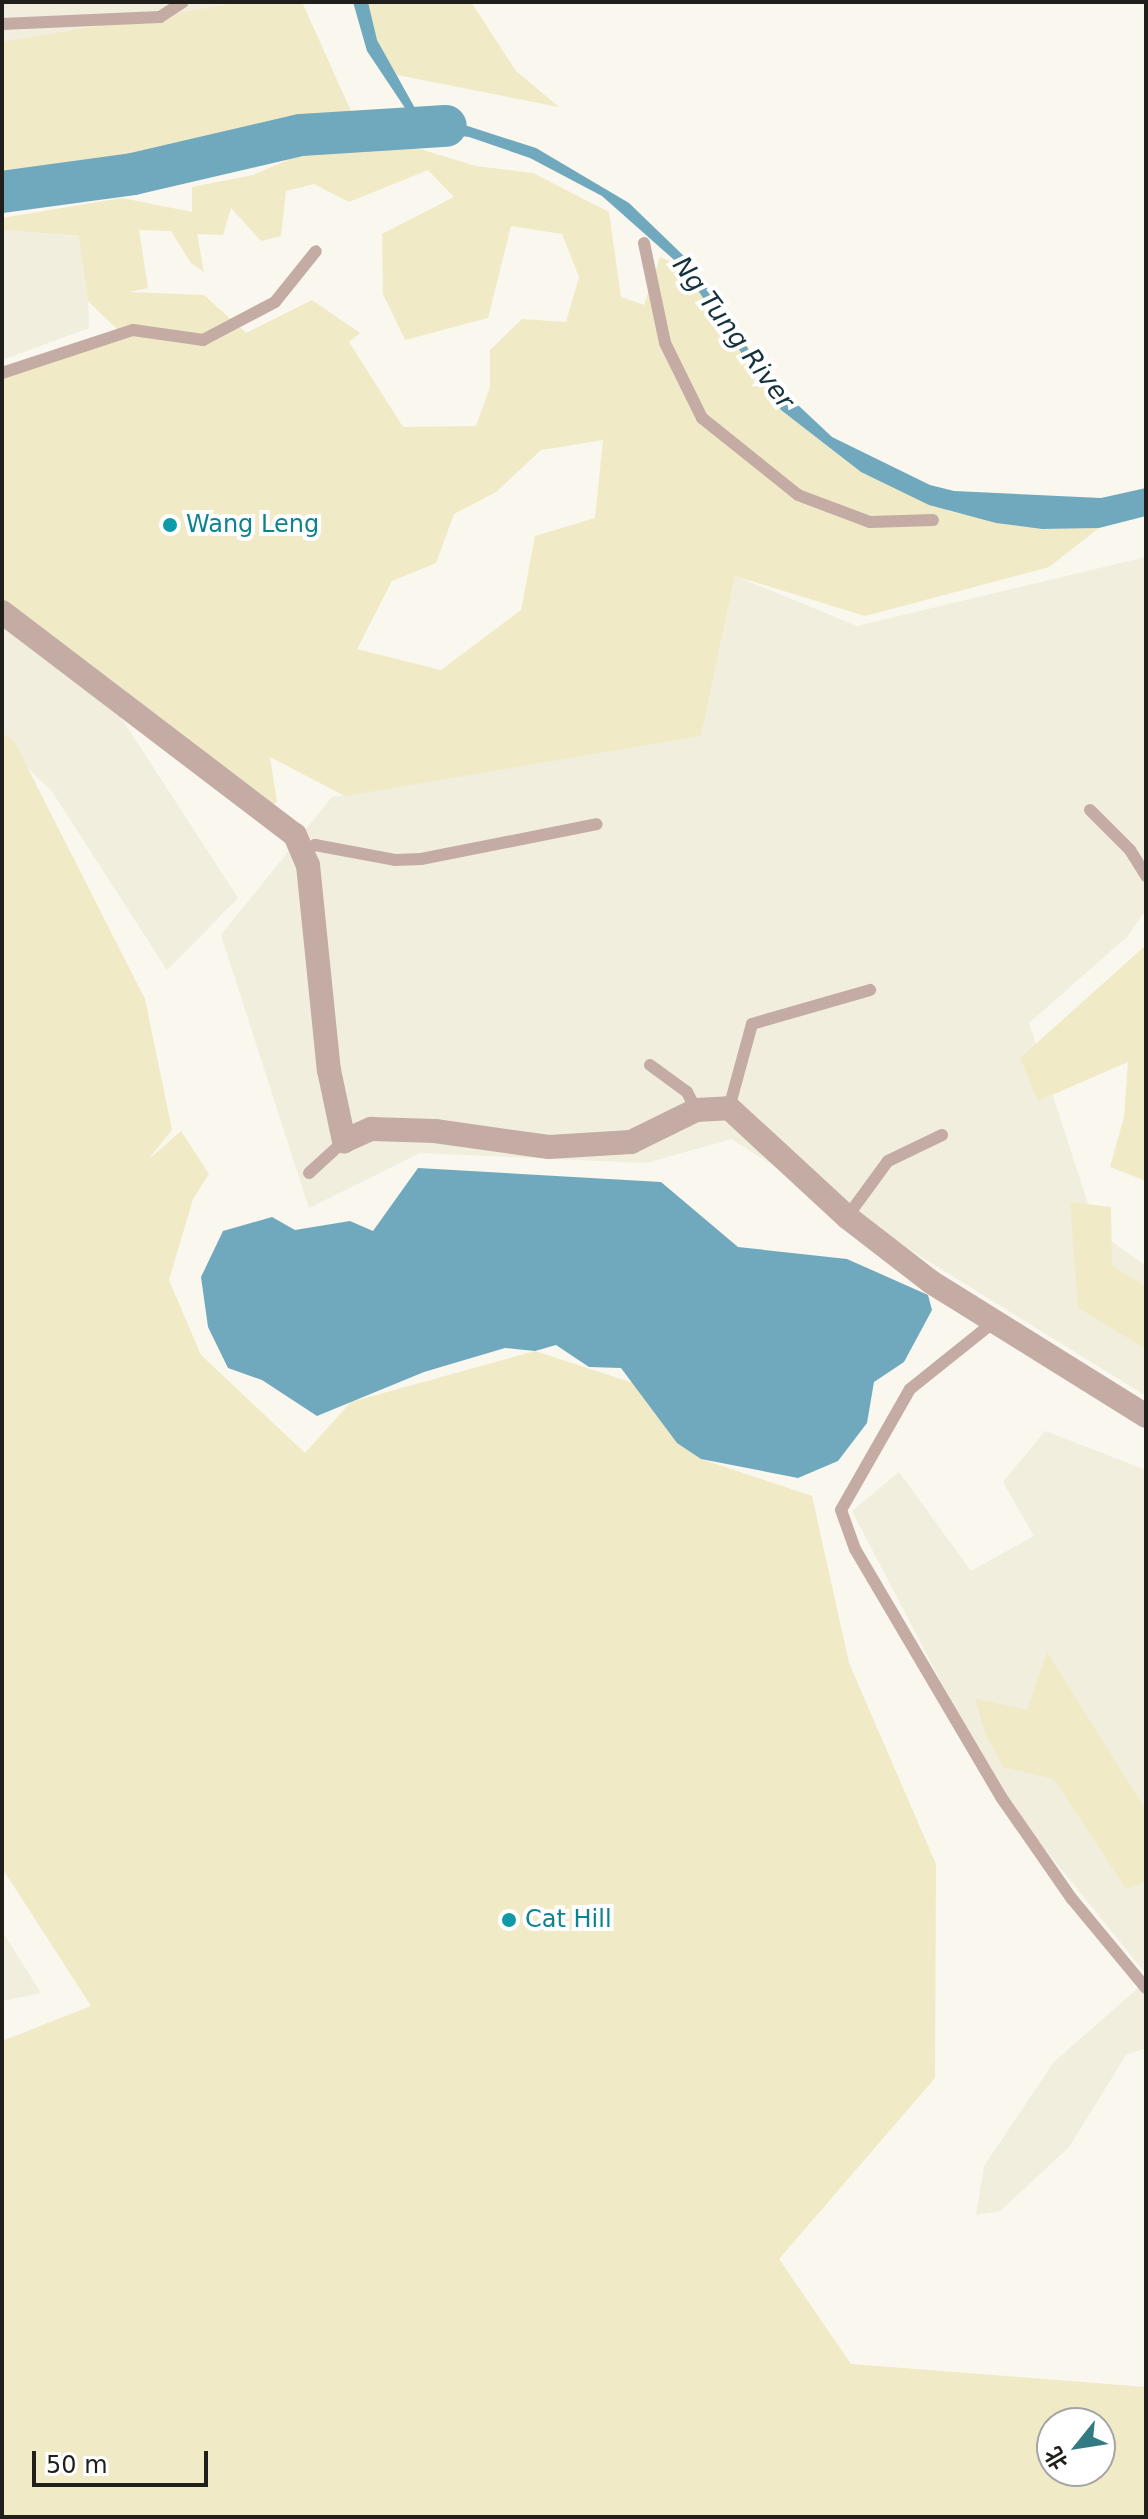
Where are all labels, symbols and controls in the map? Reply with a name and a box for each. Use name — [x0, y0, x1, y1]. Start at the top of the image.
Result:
water label: Ng Tung River — [666, 251, 800, 415]
place label: Wang Leng — [186, 511, 319, 539]
marker: Wang Leng — [161, 516, 179, 534]
place label: Cat Hill — [525, 1906, 612, 1934]
marker: Cat Hill — [500, 1911, 518, 1929]
north arrow — [1036, 2407, 1116, 2487]
scale bar — [36, 2435, 212, 2485]
text: 北 — [1040, 2442, 1073, 2474]
text: 50 m — [46, 2451, 108, 2479]

